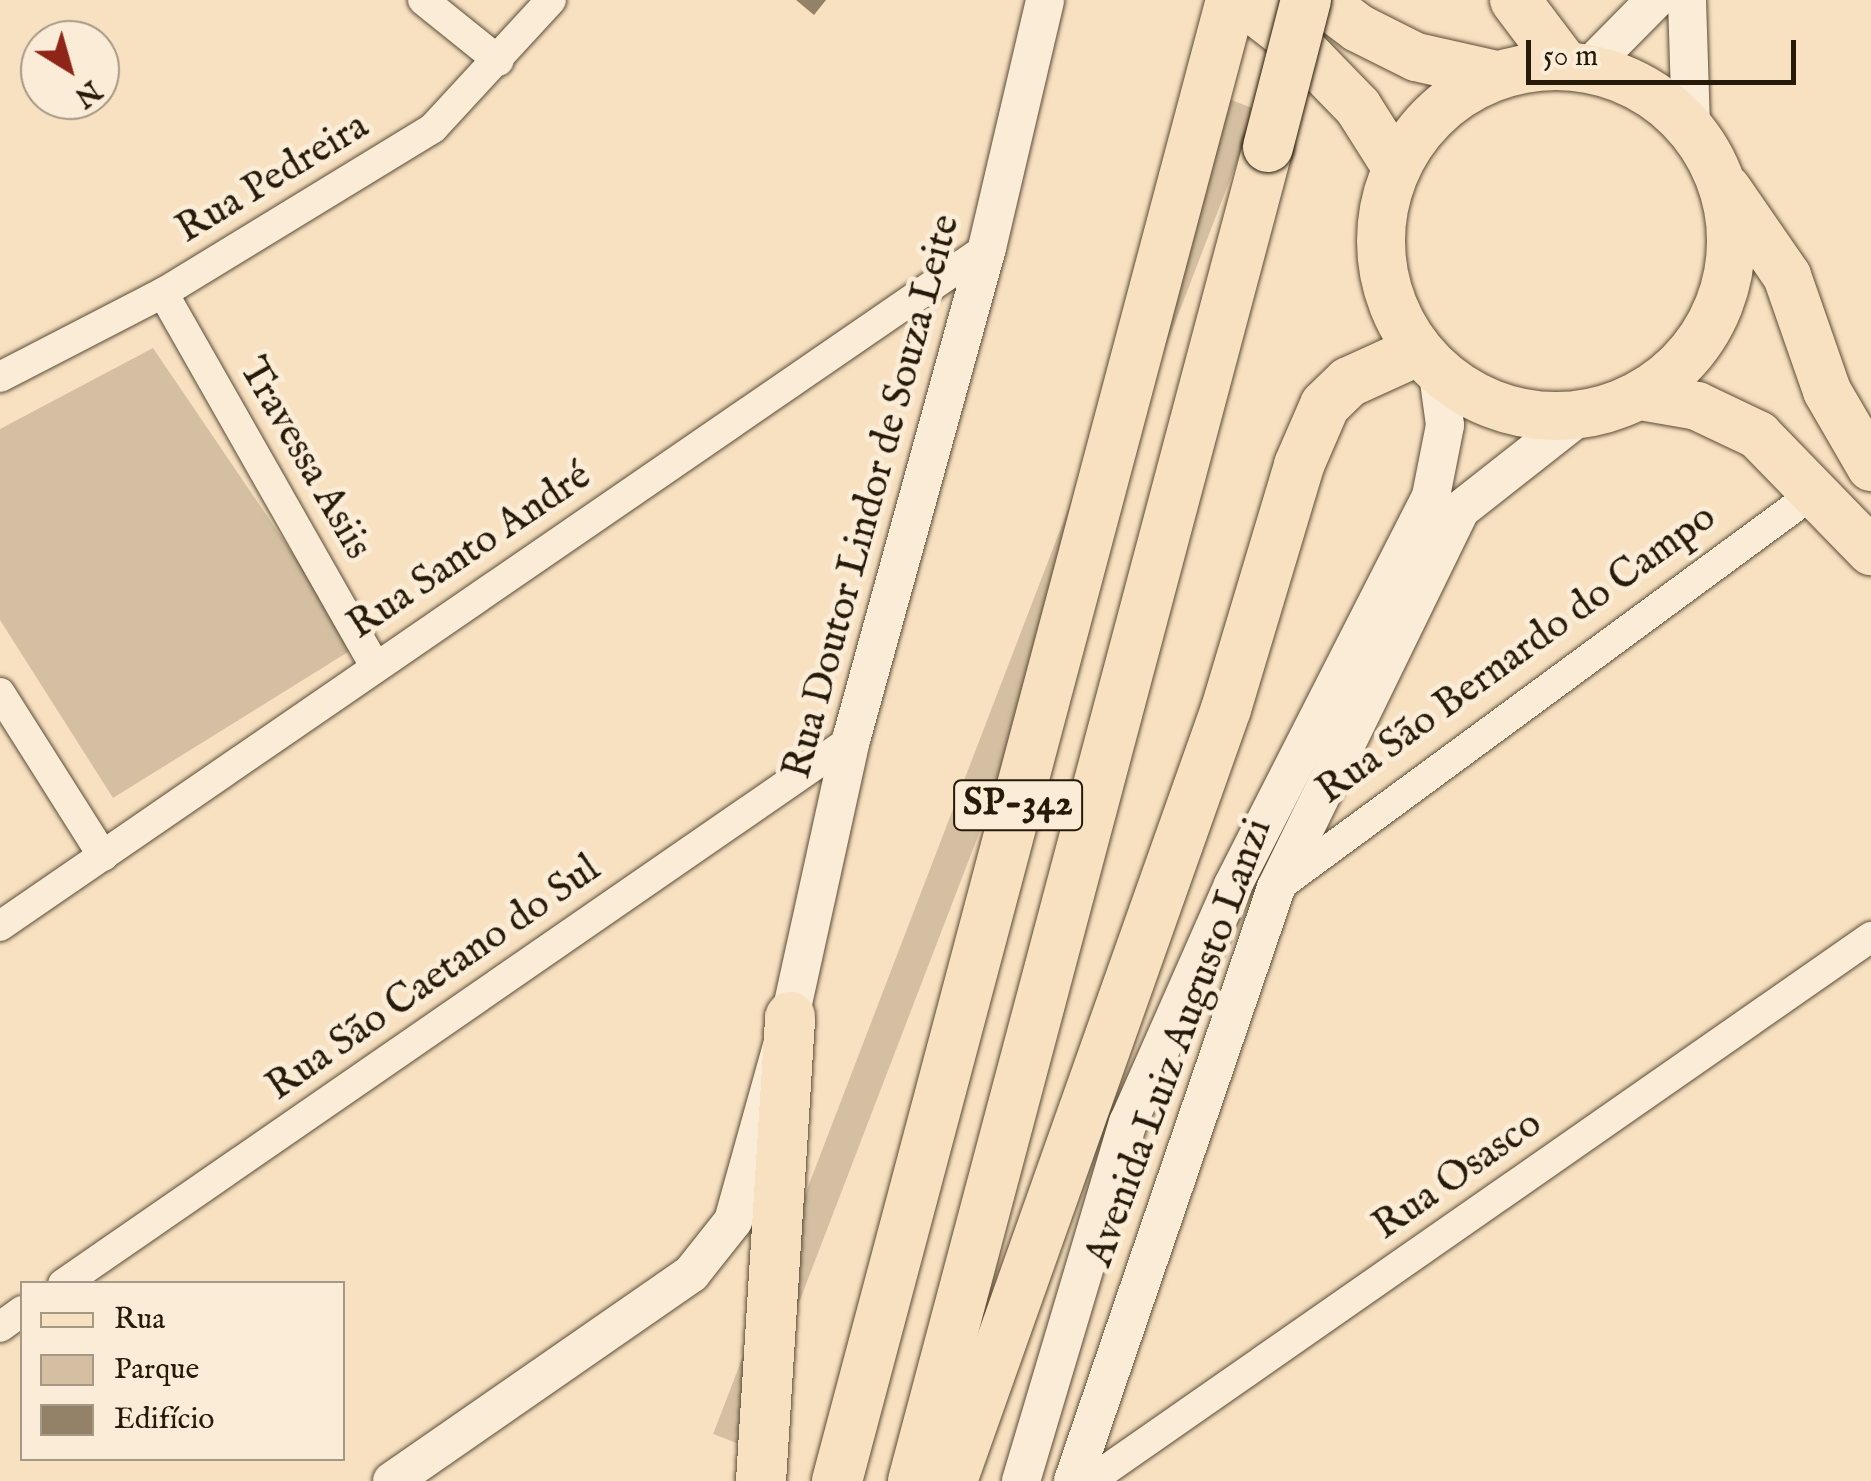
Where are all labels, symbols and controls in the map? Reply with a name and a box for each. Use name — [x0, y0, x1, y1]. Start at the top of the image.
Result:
north arrow — [20, 20, 120, 120]
scale bar — [1531, 20, 1801, 82]
text: 50 m — [1543, 38, 1598, 76]
text: N — [67, 71, 107, 114]
street label: Rua Pedreira — [168, 103, 378, 255]
street label: Rua Doutor Lindor de Souza Leite — [775, 210, 971, 784]
street label: Travessa Asiis — [227, 350, 381, 568]
street label: Rua Santo André — [339, 453, 601, 651]
street label: Rua São Bernardo do Campo — [1308, 494, 1726, 816]
road number: SP-342 — [953, 772, 1083, 838]
street label: Avenida Luiz Augusto Lanzi — [1077, 813, 1283, 1273]
street label: Rua São Caetano do Sul — [258, 846, 610, 1112]
street label: Rua Osasco — [1365, 1101, 1551, 1251]
legend — [20, 1281, 345, 1461]
text: Rua — [114, 1301, 165, 1339]
text: Parque — [114, 1351, 199, 1389]
text: Edifício — [114, 1401, 215, 1439]

